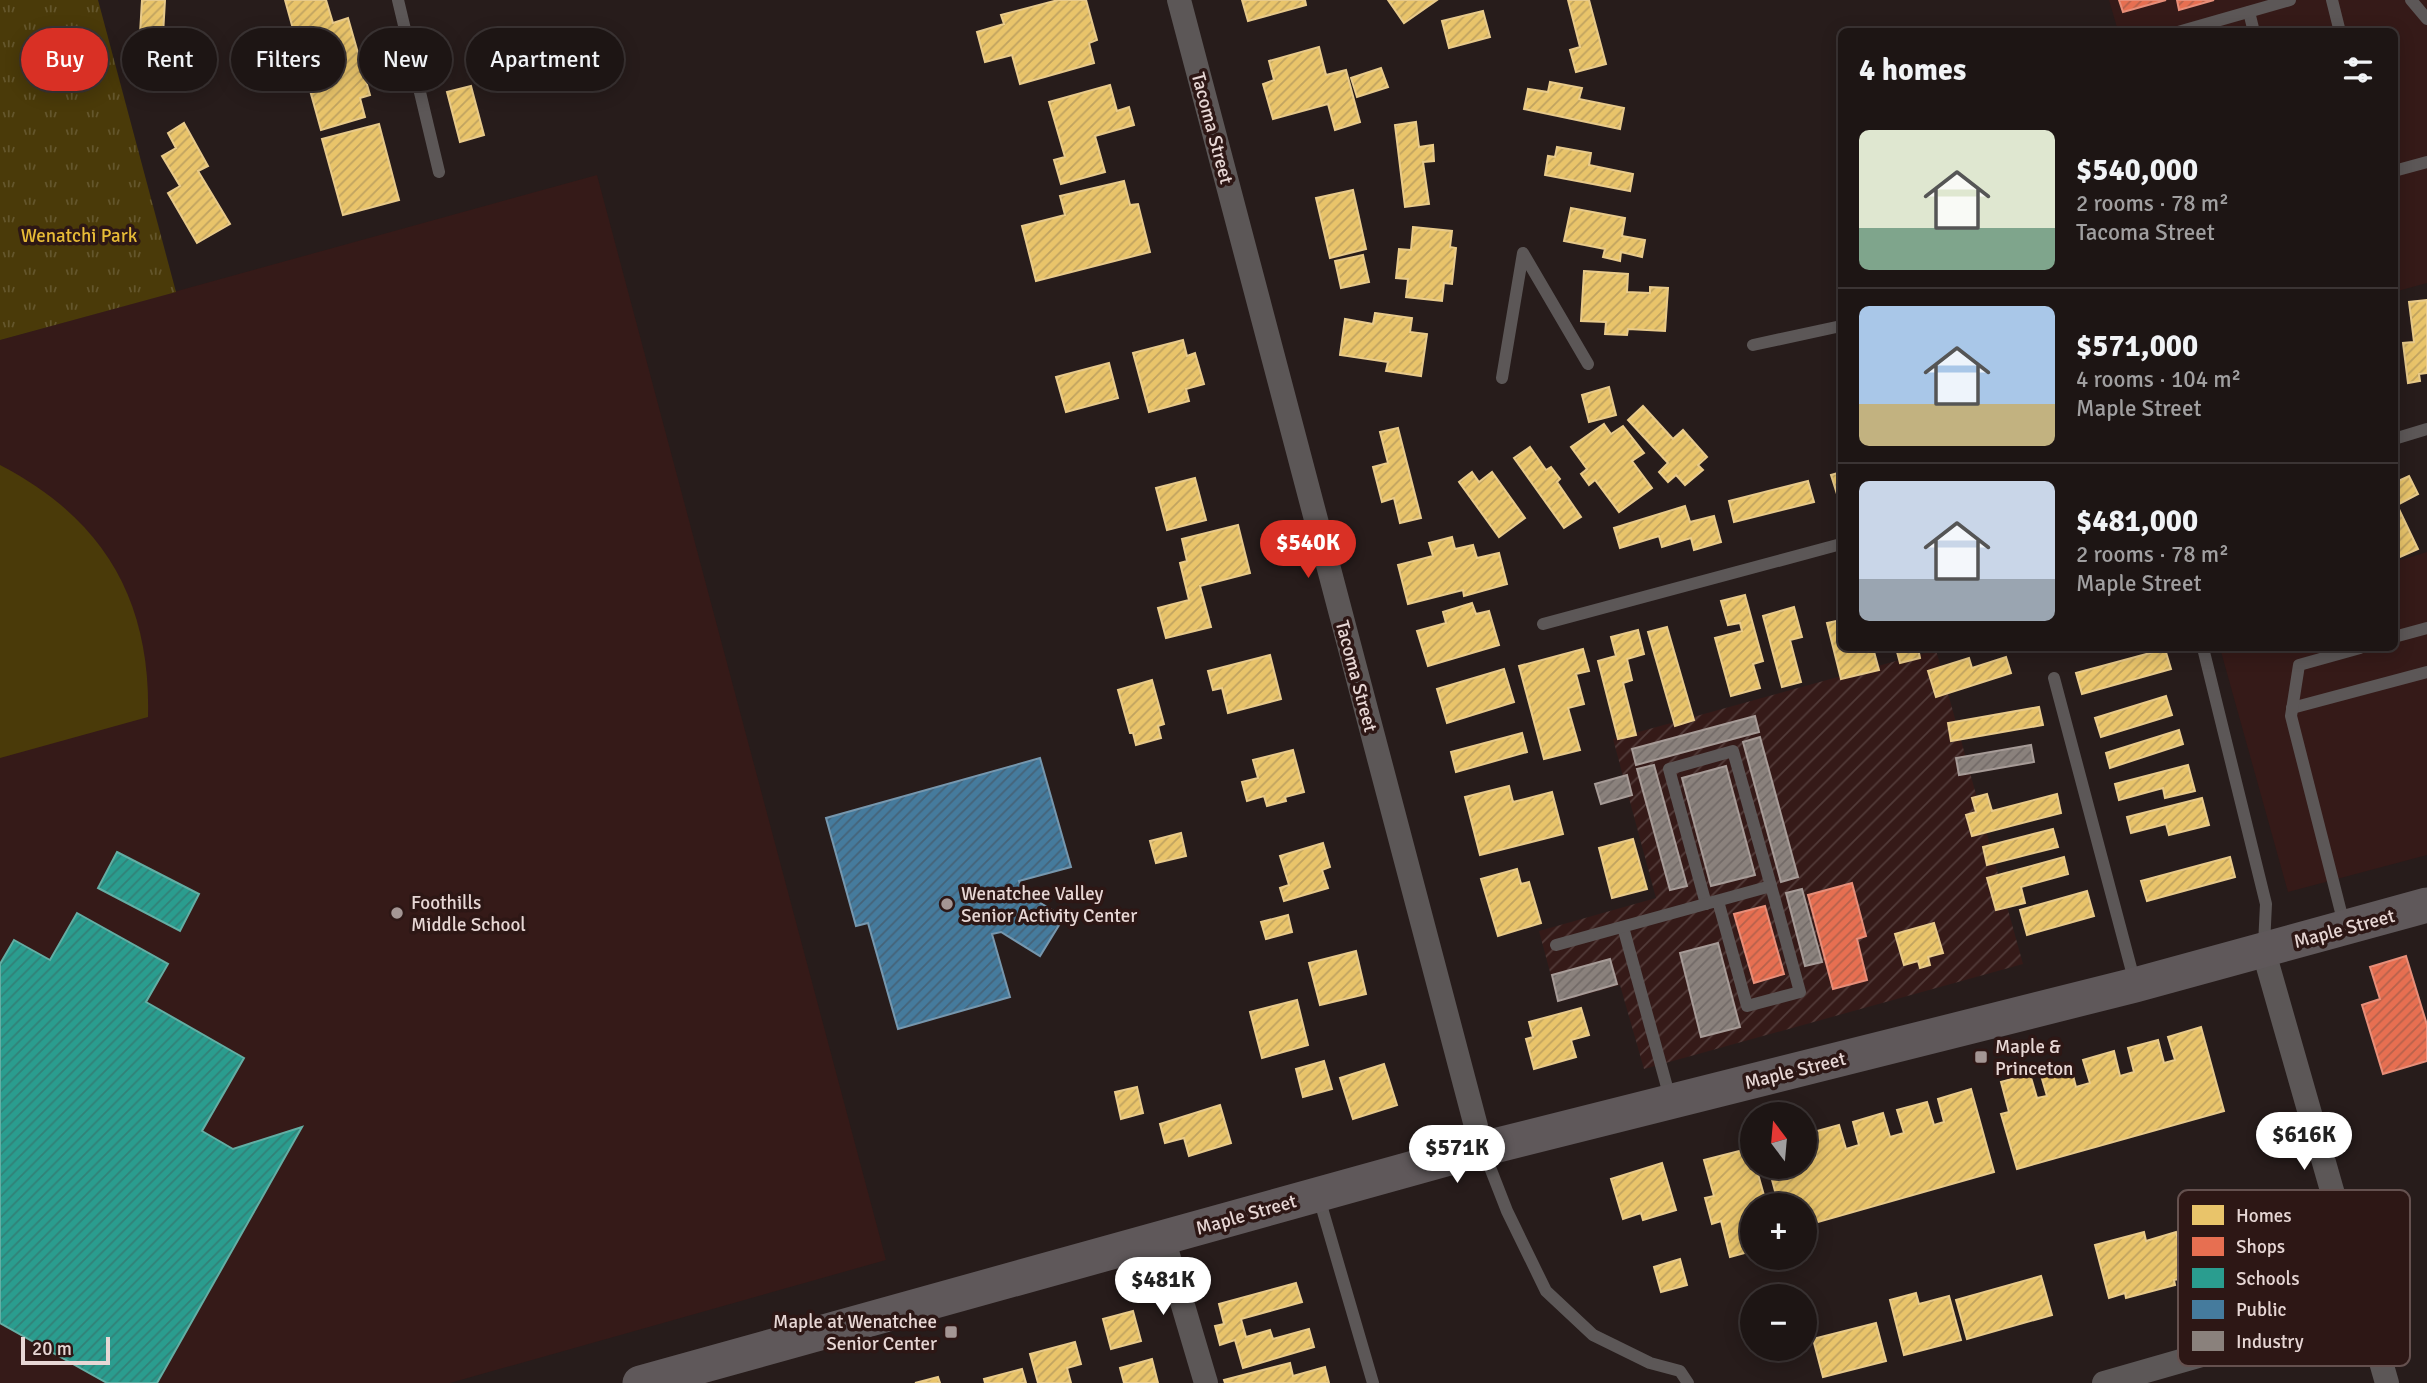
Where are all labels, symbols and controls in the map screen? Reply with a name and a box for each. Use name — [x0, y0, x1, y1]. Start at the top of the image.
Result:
chip: Buy — [21, 28, 108, 91]
chip: Rent — [122, 28, 217, 91]
chip: Filters — [231, 28, 345, 91]
chip: New — [359, 28, 452, 91]
chip: Apartment — [466, 28, 624, 91]
icon: filters — [2339, 51, 2377, 89]
text: 4 homes — [1859, 52, 1966, 89]
street label: Tacoma Street — [1186, 70, 1239, 187]
text: $540,000 — [2076, 152, 2198, 189]
icon: home — [1915, 158, 1999, 242]
text: 2 rooms · 78 m² — [2076, 189, 2229, 218]
text: Tacoma Street — [2076, 218, 2215, 247]
park label: Wenatchi Park — [21, 224, 138, 248]
text: $571,000 — [2076, 328, 2198, 365]
icon: home — [1915, 334, 1999, 418]
text: 4 rooms · 104 m² — [2076, 365, 2241, 394]
text: Maple Street — [2076, 394, 2201, 423]
text: $481,000 — [2076, 503, 2198, 540]
icon: home — [1915, 509, 1999, 593]
pin: $540K — [1259, 520, 1357, 580]
text: $540K — [1276, 528, 1340, 557]
text: 2 rooms · 78 m² — [2076, 540, 2229, 569]
text: Maple Street — [2076, 569, 2201, 598]
street label: Tacoma Street — [1330, 618, 1383, 735]
place label: Wenatchee Valley Senior Activity Center — [961, 882, 1137, 928]
place label: Foothills Middle School — [411, 891, 526, 937]
marker: Wenatchee Valley Senior Activity Center — [939, 896, 955, 912]
street label: Maple Street — [2291, 904, 2398, 954]
marker: Foothills Middle School — [389, 905, 405, 921]
place label: Maple & Princeton — [1995, 1035, 2073, 1081]
street label: Maple Street — [1742, 1047, 1849, 1095]
marker: Maple & Princeton — [1973, 1049, 1989, 1065]
north arrow — [1740, 1102, 1816, 1180]
map controls — [1740, 1102, 1817, 1361]
pin: $616K — [2255, 1112, 2353, 1172]
text: $616K — [2272, 1120, 2336, 1149]
pin: $571K — [1408, 1126, 1506, 1185]
text: $571K — [1425, 1133, 1489, 1162]
street label: Maple Street — [1193, 1189, 1300, 1241]
legend — [2178, 1190, 2410, 1366]
button: + — [1740, 1193, 1817, 1270]
text: Homes — [2236, 1204, 2292, 1228]
text: Shops — [2236, 1235, 2285, 1259]
pin: $481K — [1114, 1258, 1212, 1317]
text: $481K — [1131, 1265, 1195, 1294]
text: Schools — [2236, 1267, 2300, 1291]
button: − — [1740, 1284, 1817, 1361]
text: Public — [2236, 1298, 2287, 1322]
place label: Maple at Wenatchee Senior Center — [773, 1310, 937, 1356]
marker: Maple at Wenatchee Senior Center — [943, 1324, 959, 1340]
text: Industry — [2236, 1330, 2304, 1354]
scale bar — [21, 1334, 110, 1366]
text: 20 m — [32, 1337, 72, 1361]

